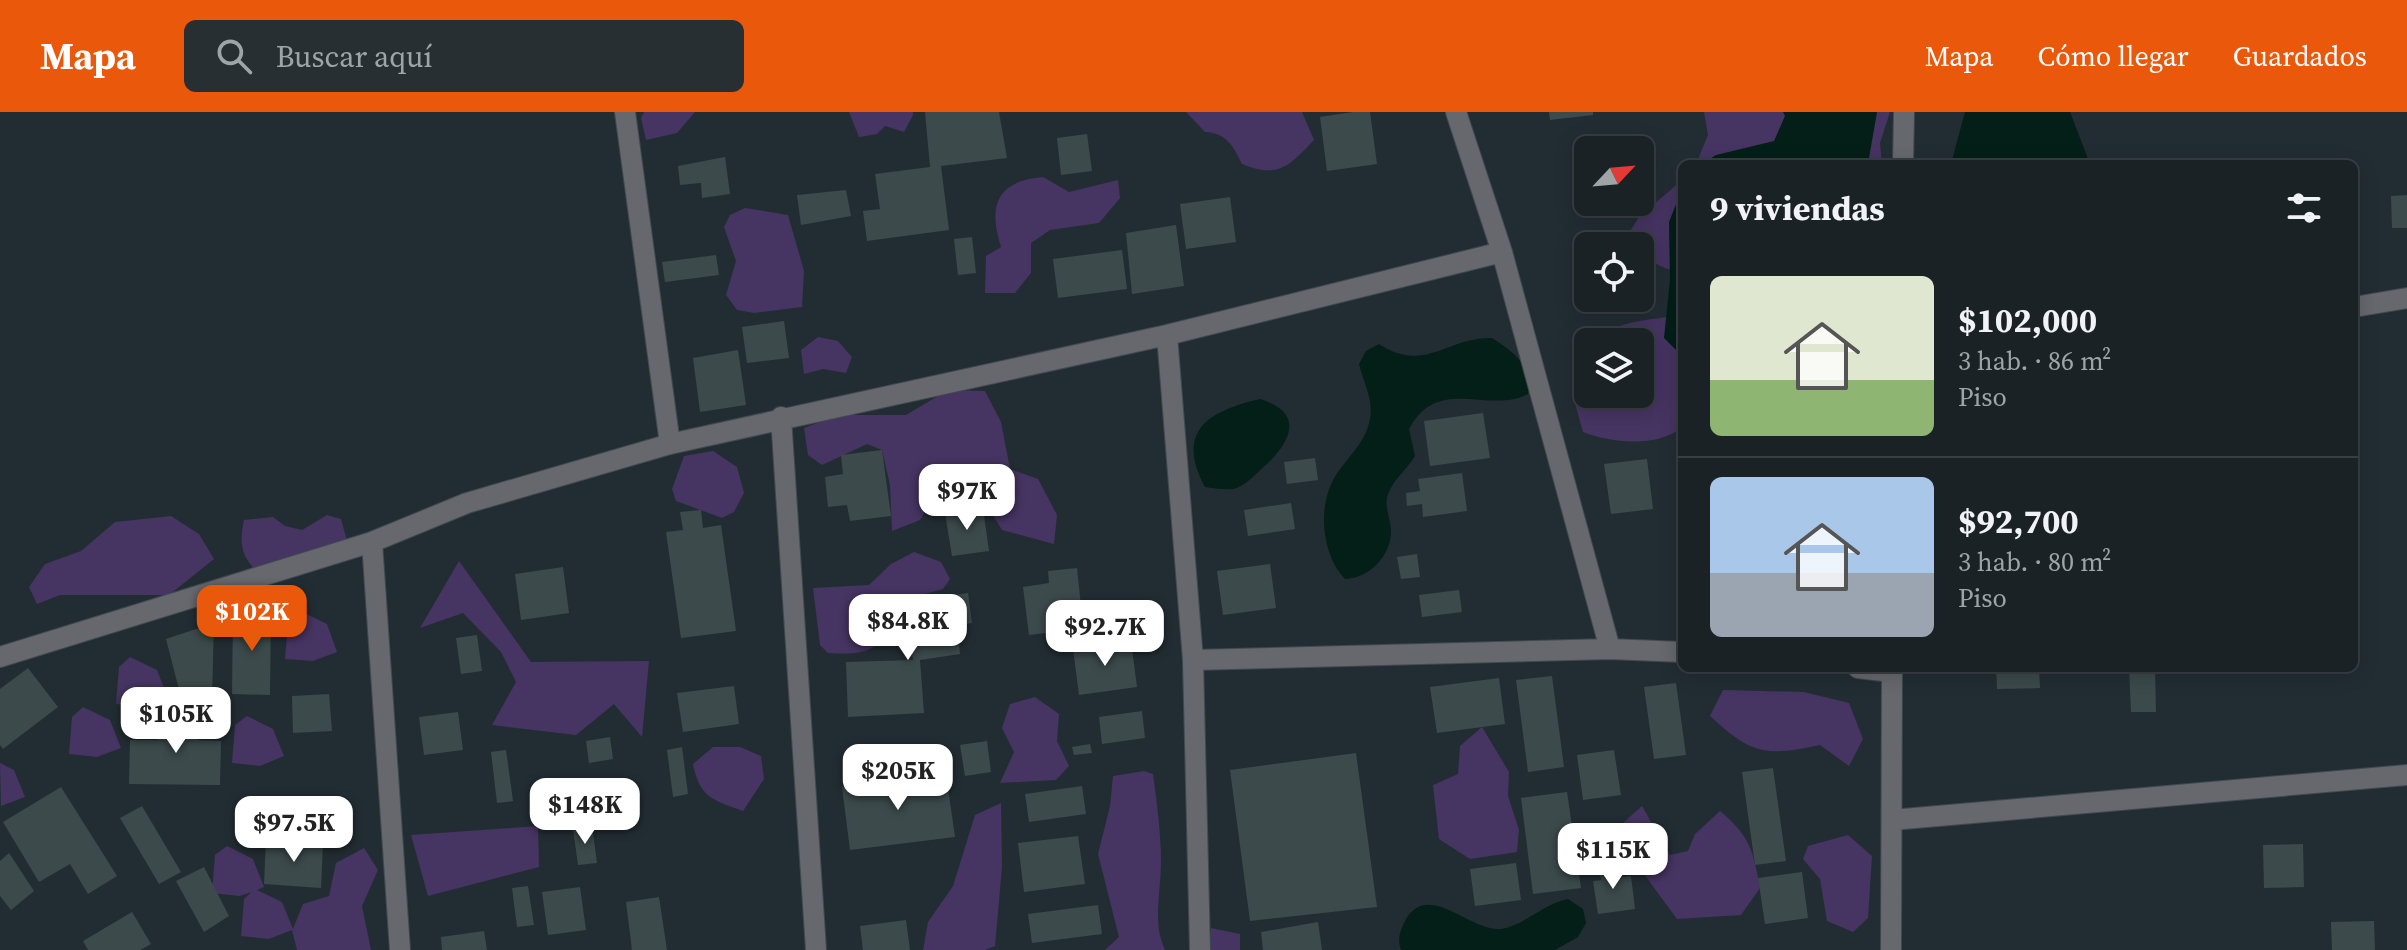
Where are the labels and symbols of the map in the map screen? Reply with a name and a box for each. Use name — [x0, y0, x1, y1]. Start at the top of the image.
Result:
north arrow — [1574, 136, 1654, 216]
pin: $97K — [920, 464, 1014, 532]
pin: $102K — [196, 585, 308, 653]
pin: $84.8K — [843, 594, 973, 662]
pin: $92.7K — [1040, 600, 1170, 668]
pin: $105K — [120, 687, 232, 755]
pin: $205K — [842, 744, 954, 812]
pin: $148K — [529, 778, 641, 846]
pin: $97.5K — [229, 796, 359, 864]
pin: $115K — [1557, 823, 1669, 891]

